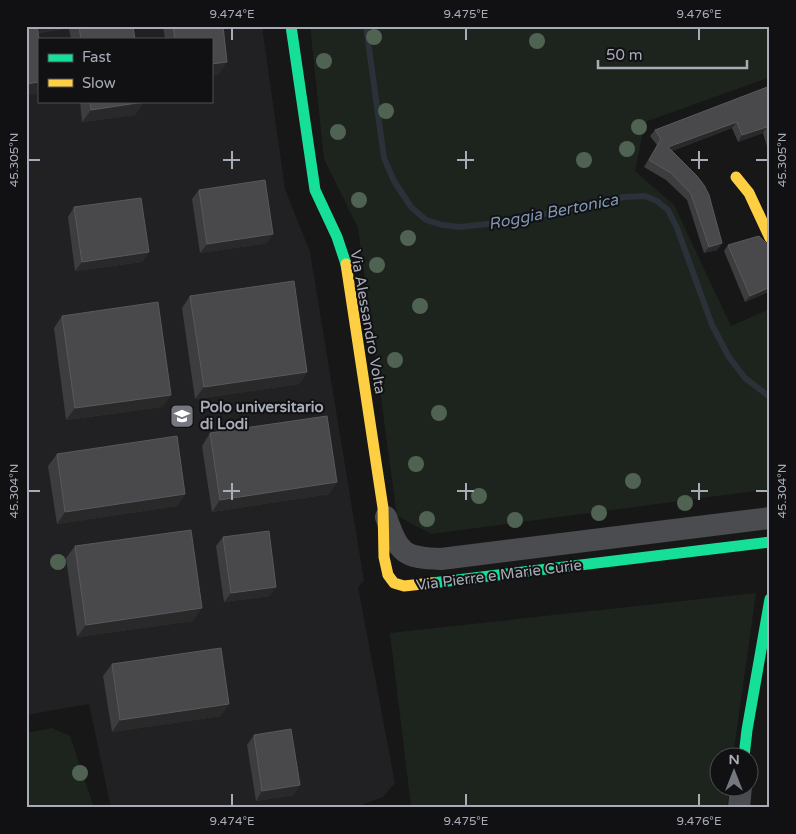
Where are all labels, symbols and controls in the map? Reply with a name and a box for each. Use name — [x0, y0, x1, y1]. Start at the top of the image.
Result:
text: 9.474°E — [209, 7, 255, 21]
text: 9.475°E — [444, 7, 489, 21]
text: 9.476°E — [676, 7, 722, 21]
legend — [38, 38, 212, 102]
scale bar — [598, 38, 747, 70]
text: 50 m — [606, 46, 643, 64]
text: Fast — [82, 48, 112, 66]
text: Slow — [82, 74, 116, 92]
text: 45.305°N — [7, 133, 21, 187]
text: 45.305°N — [775, 133, 789, 187]
water label: Roggia Bertonica — [487, 189, 621, 234]
street label: Via Alessandro Volta — [346, 248, 390, 396]
place label: Polo universitario di Lodi — [200, 398, 324, 433]
school or university icon: Polo universitario di Lodi — [169, 403, 195, 429]
text: 45.304°N — [7, 464, 21, 518]
text: 45.304°N — [775, 464, 789, 518]
street label: Via Pierre e Marie Curie — [415, 556, 583, 594]
north arrow — [708, 746, 758, 796]
text: N — [728, 751, 740, 768]
text: 9.474°E — [209, 814, 255, 828]
text: 9.475°E — [444, 814, 489, 828]
text: 9.476°E — [676, 814, 722, 828]

